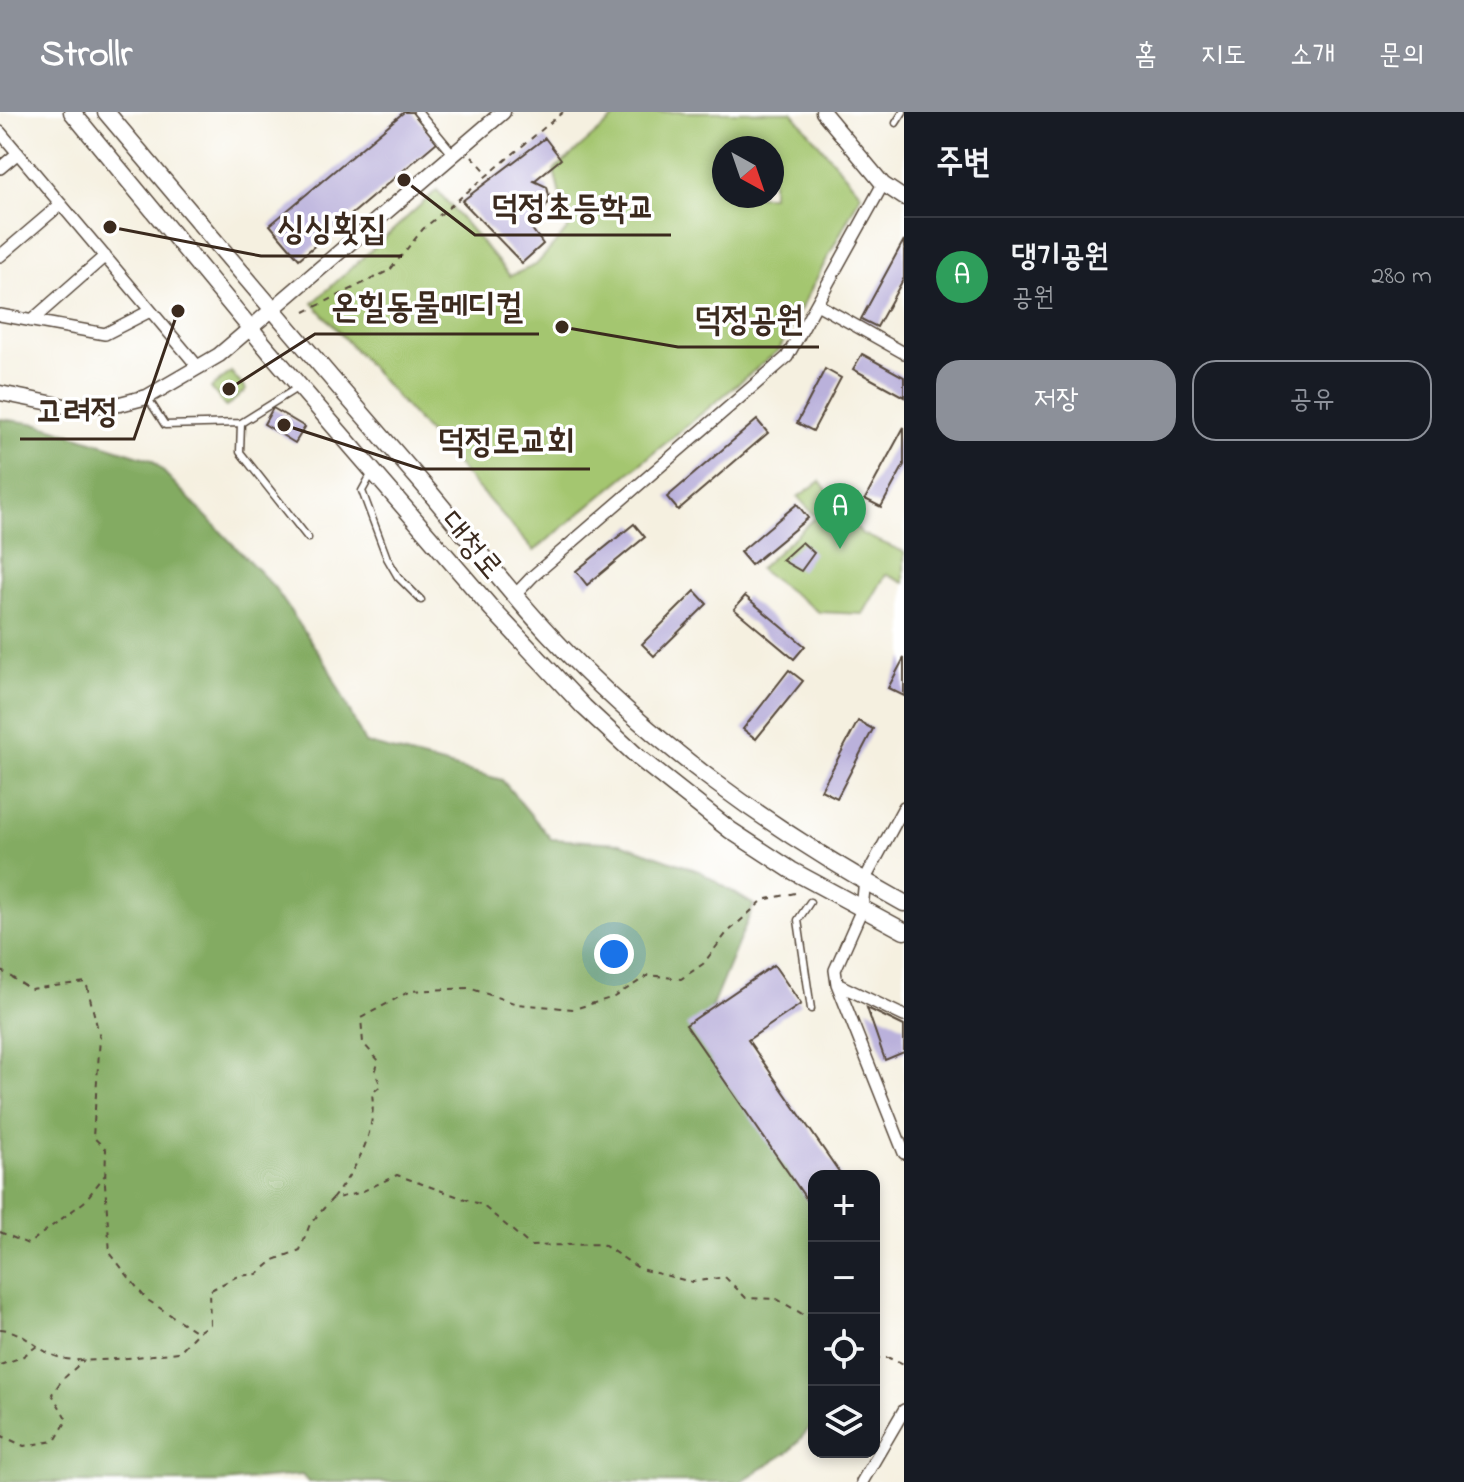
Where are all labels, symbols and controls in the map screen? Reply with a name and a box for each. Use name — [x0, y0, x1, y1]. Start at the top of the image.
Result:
text: Strollr — [40, 28, 132, 84]
text: 홈 — [1134, 36, 1157, 77]
text: 지도 — [1201, 36, 1246, 77]
text: 소개 — [1290, 36, 1335, 77]
text: 문의 — [1379, 36, 1424, 77]
north arrow — [712, 136, 784, 208]
text: 주변 — [936, 139, 991, 189]
callout: 덕정초등학교 — [475, 177, 671, 235]
text: 덕정초등학교 — [491, 185, 655, 235]
callout: 싱싱횟집 — [261, 198, 402, 256]
text: 싱싱횟집 — [277, 206, 387, 256]
text: 댕기공원 — [1012, 236, 1109, 280]
text: A — [954, 258, 970, 296]
text: 280 m — [1371, 258, 1432, 296]
callout: 온힐동물메디컬 — [315, 276, 539, 334]
text: 공원 — [1012, 280, 1054, 318]
text: 온힐동물메디컬 — [331, 284, 523, 334]
callout: 덕정공원 — [678, 289, 819, 347]
text: 덕정공원 — [694, 297, 804, 347]
button: 저장 — [936, 360, 1176, 441]
button: 공유 — [1192, 360, 1432, 441]
callout: 고려정 — [20, 381, 134, 439]
text: 고려정 — [36, 389, 118, 439]
callout: 덕정로교회 — [421, 411, 590, 469]
text: 덕정로교회 — [438, 419, 574, 469]
pin: A — [814, 483, 866, 549]
street label: 대청로 — [427, 502, 513, 591]
your location — [594, 934, 634, 974]
map controls — [808, 1170, 880, 1458]
button: + — [808, 1170, 880, 1242]
button: − — [808, 1242, 880, 1314]
button: locate — [808, 1314, 880, 1386]
button: layers — [808, 1386, 880, 1458]

